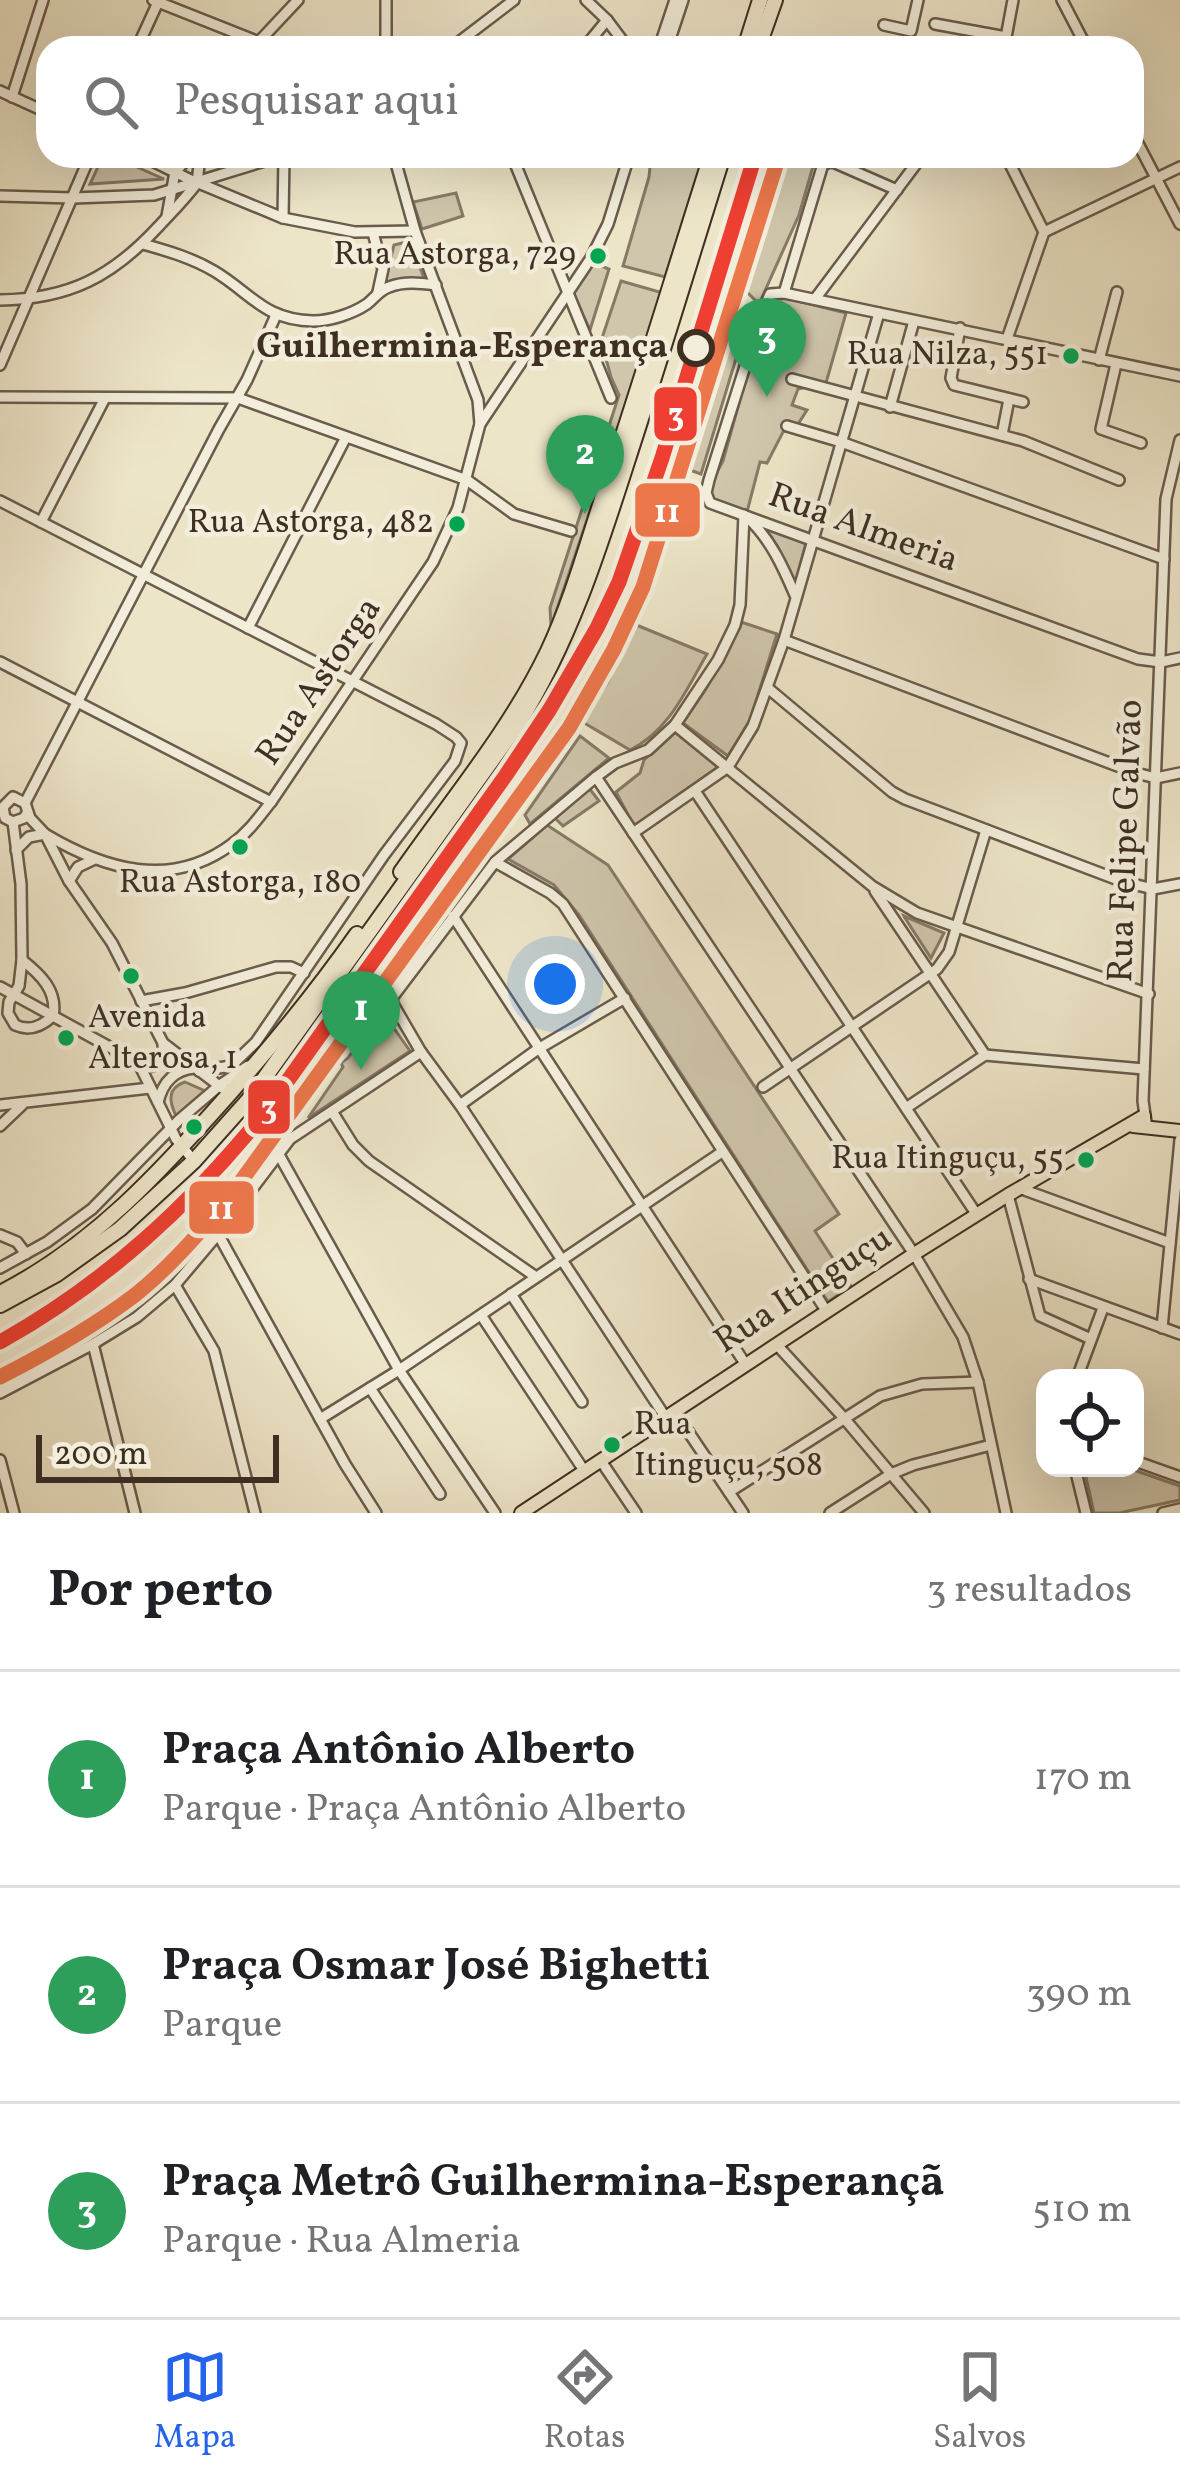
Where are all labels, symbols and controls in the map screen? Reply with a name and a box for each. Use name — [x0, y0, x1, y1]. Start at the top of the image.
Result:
search box — [36, 36, 1144, 168]
icon: search — [78, 69, 144, 135]
text: Pesquisar aqui — [174, 71, 459, 134]
place label: Rua Astorga, 729 — [333, 233, 576, 279]
marker: Rua Astorga, 729 — [587, 245, 609, 267]
pin: 3 — [728, 298, 806, 397]
place label: Guilhermina-Esperança — [256, 323, 668, 373]
marker: Guilhermina-Esperança — [679, 331, 713, 365]
place label: Rua Nilza, 551 — [847, 333, 1048, 379]
marker: Rua Nilza, 551 — [1060, 345, 1082, 367]
line badge: 3 — [652, 385, 699, 443]
text: 3 — [668, 394, 684, 440]
pin: 2 — [546, 415, 624, 514]
street label: Rua Almeria — [761, 471, 965, 587]
line badge: 11 — [633, 481, 702, 539]
text: 11 — [654, 491, 680, 537]
place label: Rua Astorga, 482 — [188, 501, 434, 547]
marker: Rua Astorga, 482 — [446, 513, 468, 535]
street label: Rua Astorga — [245, 588, 395, 776]
street label: Rua Felipe Galvão — [1097, 699, 1157, 983]
marker: Rua Astorga, 180 — [229, 836, 251, 858]
place label: Rua Astorga, 180 — [119, 861, 361, 907]
your location — [525, 954, 585, 1014]
unlabelled marker — [120, 965, 142, 987]
pin: 1 — [322, 971, 400, 1070]
place label: Avenida Alterosa, 1 — [88, 996, 238, 1083]
marker: Avenida Alterosa, 1 — [55, 1027, 77, 1049]
line badge: 3 — [246, 1078, 292, 1136]
text: 3 — [261, 1087, 277, 1133]
unlabelled marker — [183, 1116, 205, 1138]
place label: Rua Itinguçu, 55 — [831, 1137, 1064, 1183]
marker: Rua Itinguçu, 55 — [1075, 1149, 1097, 1171]
line badge: 11 — [187, 1179, 256, 1236]
text: 11 — [208, 1188, 234, 1234]
street label: Rua Itinguçu — [705, 1215, 903, 1367]
map controls — [1036, 1369, 1144, 1477]
button: locate — [1036, 1369, 1144, 1477]
place label: Rua Itinguçu, 508 — [634, 1403, 823, 1490]
scale bar — [36, 1429, 279, 1482]
text: 200 m — [54, 1433, 148, 1479]
marker: Rua Itinguçu, 508 — [601, 1434, 623, 1456]
text: Por perto — [48, 1556, 273, 1627]
text: 3 resultados — [926, 1564, 1132, 1618]
text: Praça Antônio Alberto — [162, 1720, 635, 1783]
text: 1 — [79, 1752, 95, 1806]
text: 170 m — [1034, 1752, 1132, 1806]
text: Parque · Praça Antônio Alberto — [162, 1783, 686, 1837]
text: Praça Osmar José Bighetti — [162, 1936, 710, 1999]
text: 2 — [77, 1968, 97, 2022]
text: 390 m — [1026, 1968, 1132, 2022]
text: Parque — [162, 1999, 282, 2053]
text: Praça Metrô Guilhermina-Esperançã — [162, 2152, 945, 2215]
text: 3 — [77, 2184, 97, 2238]
text: 510 m — [1032, 2184, 1132, 2238]
text: Parque · Rua Almeria — [162, 2215, 521, 2269]
tab: Mapa — [154, 2344, 236, 2462]
tab: Rotas — [544, 2344, 625, 2462]
tab: Salvos — [933, 2344, 1026, 2462]

